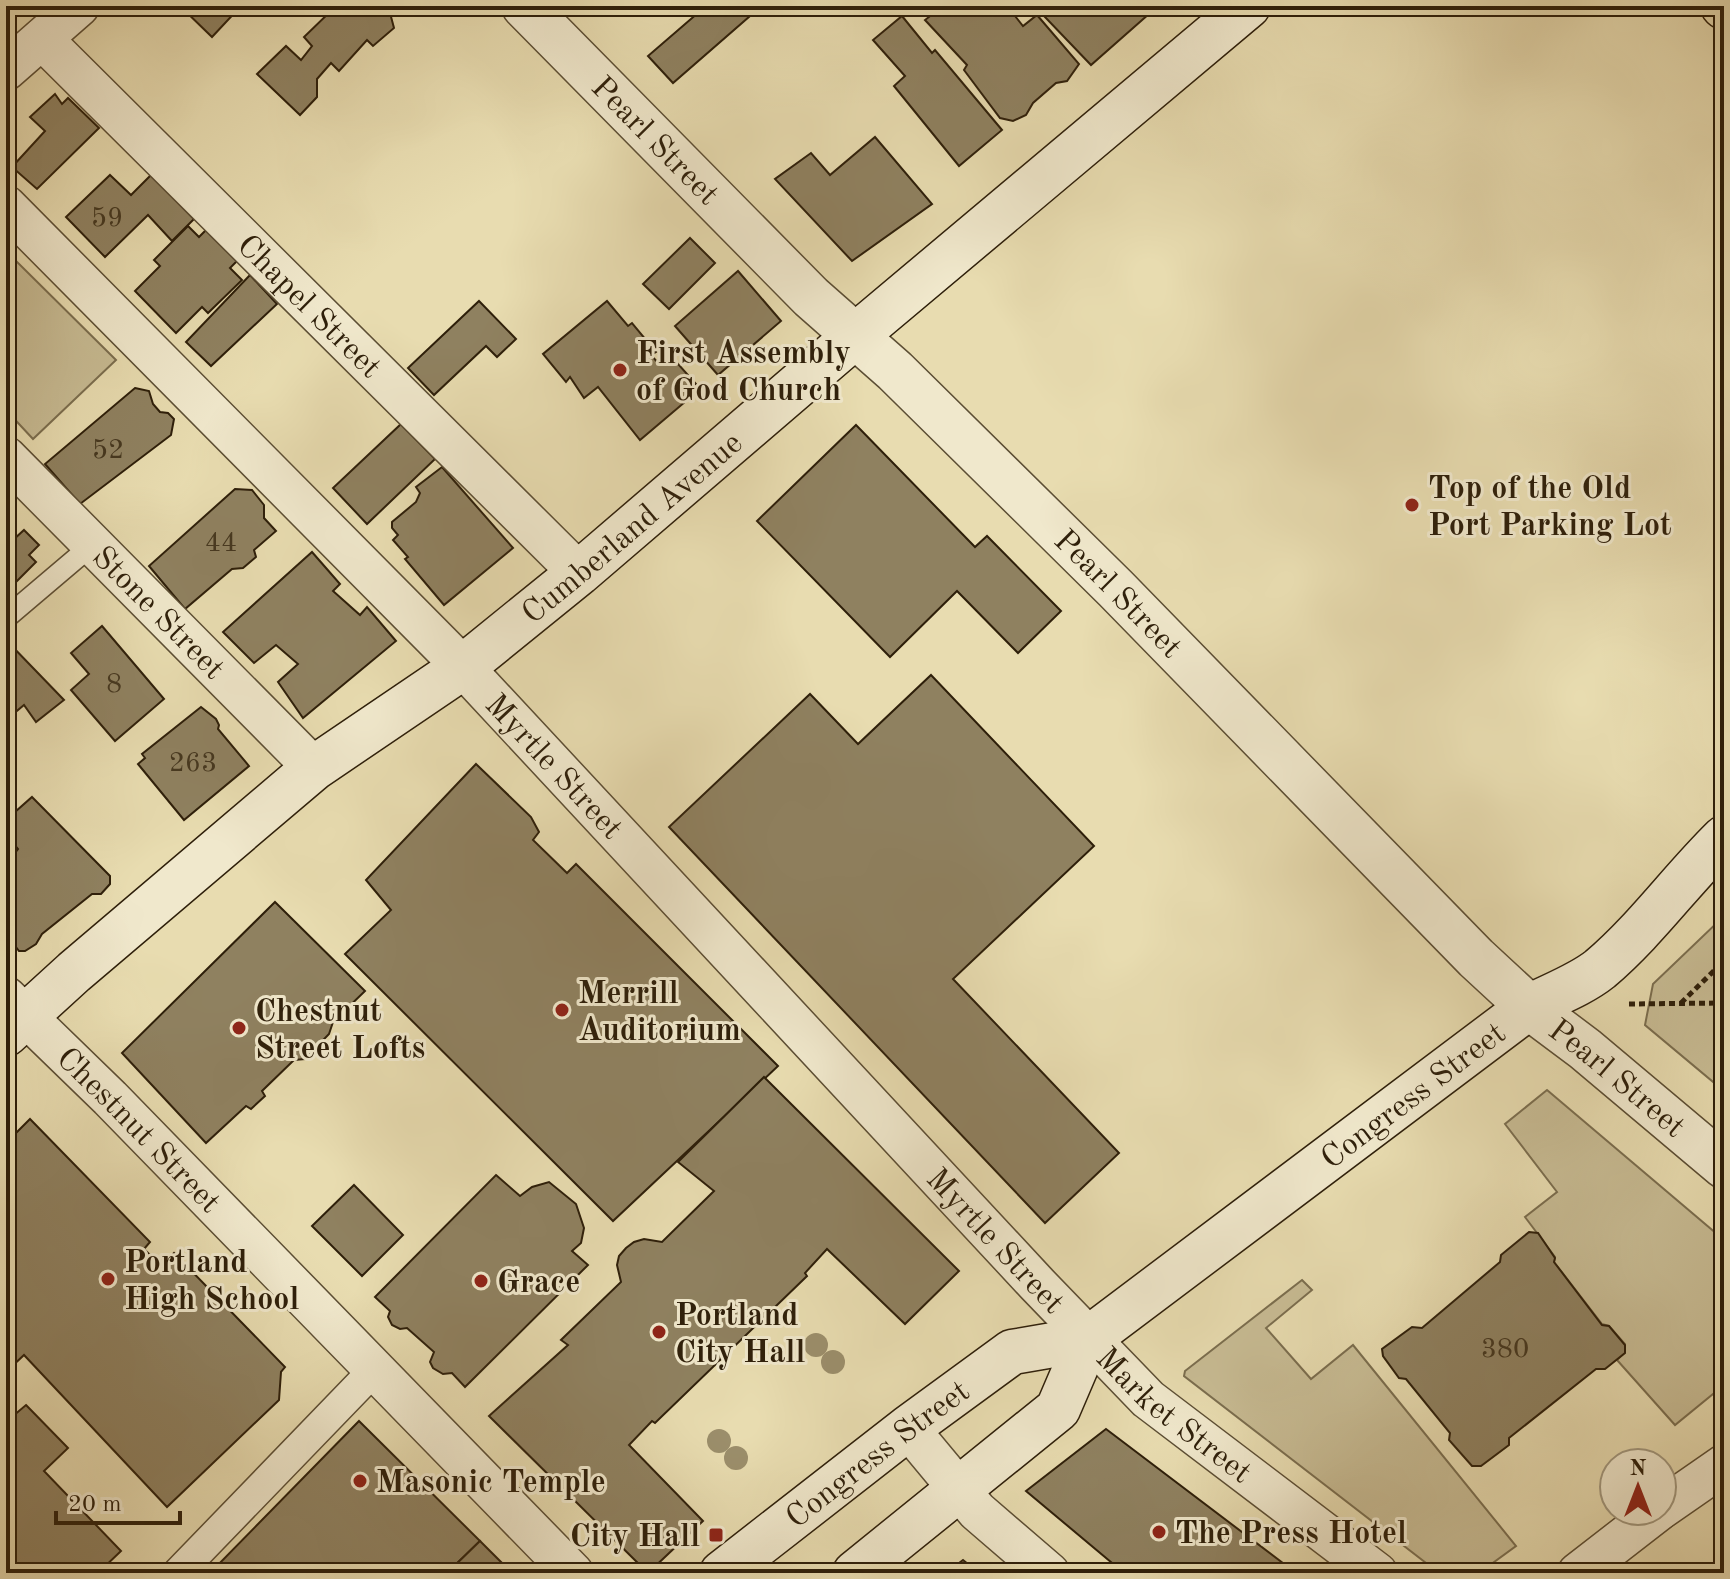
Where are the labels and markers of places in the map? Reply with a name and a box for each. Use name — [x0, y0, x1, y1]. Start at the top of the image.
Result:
place label: First Assembly of God Church — [636, 339, 851, 408]
marker: First Assembly of God Church — [611, 361, 629, 379]
place label: Top of the Old Port Parking Lot — [1428, 474, 1672, 543]
marker: Top of the Old Port Parking Lot — [1403, 496, 1421, 514]
place label: Merrill Auditorium — [578, 979, 741, 1048]
place label: Chestnut Street Lofts — [255, 997, 425, 1066]
marker: Merrill Auditorium — [553, 1001, 571, 1019]
marker: Chestnut Street Lofts — [230, 1019, 248, 1037]
place label: Portland High School — [124, 1248, 299, 1317]
place label: Grace — [497, 1268, 580, 1300]
marker: Portland High School — [99, 1270, 117, 1288]
marker: Grace — [472, 1272, 490, 1290]
place label: Portland City Hall — [675, 1301, 805, 1370]
marker: Portland City Hall — [650, 1323, 668, 1341]
place label: Masonic Temple — [376, 1468, 606, 1500]
marker: Masonic Temple — [351, 1472, 369, 1490]
place label: The Press Hotel — [1175, 1519, 1407, 1551]
place label: City Hall — [570, 1522, 700, 1554]
marker: The Press Hotel — [1150, 1523, 1168, 1541]
marker: City Hall — [707, 1526, 725, 1544]

